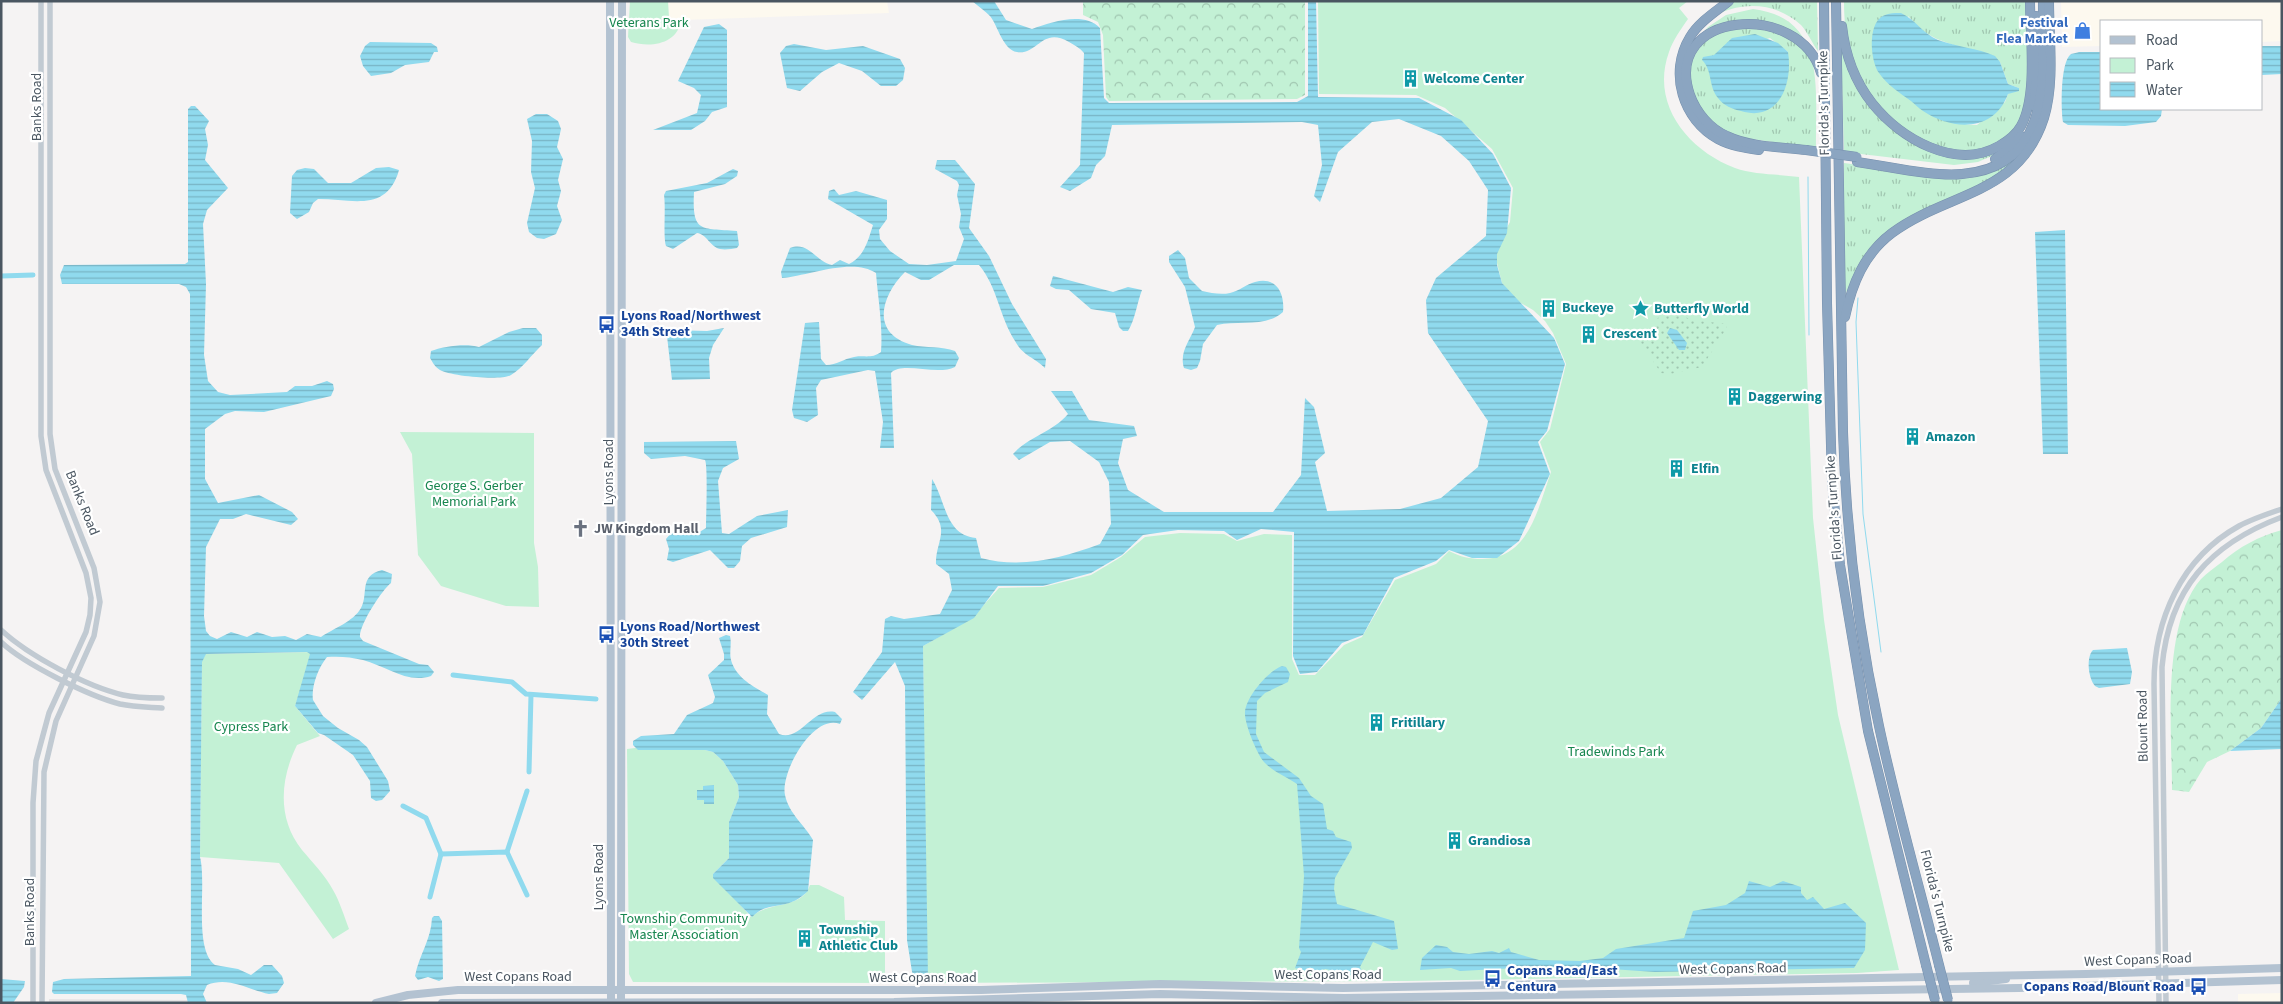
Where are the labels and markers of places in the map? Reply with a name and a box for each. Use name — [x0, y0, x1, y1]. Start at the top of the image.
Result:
place label: Festival Flea Market — [1996, 13, 2069, 49]
shop icon: Festival Flea Market — [2072, 21, 2092, 41]
building icon: Welcome Center — [1400, 69, 1420, 89]
place label: Welcome Center — [1424, 69, 1524, 89]
building icon: Buckeye — [1538, 298, 1558, 318]
place label: Buckeye — [1562, 298, 1614, 318]
place icon: Butterfly World — [1630, 299, 1650, 319]
place label: Butterfly World — [1654, 299, 1749, 319]
place label: Lyons Road/Northwest 34th Street — [621, 306, 762, 342]
bus stop icon: Lyons Road/Northwest 34th Street — [597, 314, 617, 334]
building icon: Crescent — [1579, 324, 1599, 344]
place label: Crescent — [1603, 324, 1657, 344]
building icon: Daggerwing — [1724, 387, 1744, 407]
place label: Daggerwing — [1748, 387, 1823, 407]
building icon: Amazon — [1902, 427, 1922, 447]
place label: Amazon — [1925, 427, 1975, 447]
building icon: Elfin — [1667, 459, 1687, 479]
place label: Elfin — [1691, 459, 1719, 479]
church icon: JW Kingdom Hall — [570, 519, 590, 539]
place label: JW Kingdom Hall — [594, 519, 698, 539]
place label: Lyons Road/Northwest 30th Street — [620, 617, 761, 653]
bus stop icon: Lyons Road/Northwest 30th Street — [596, 625, 616, 645]
building icon: Fritillary — [1367, 713, 1387, 733]
place label: Fritillary — [1391, 713, 1446, 733]
building icon: Grandiosa — [1444, 831, 1464, 851]
place label: Grandiosa — [1468, 831, 1531, 851]
place label: Township Athletic Club — [818, 920, 898, 956]
building icon: Township Athletic Club — [795, 928, 815, 948]
place label: Copans Road/East Centura — [1507, 961, 1618, 997]
bus stop icon: Copans Road/East Centura — [1483, 969, 1503, 989]
place label: Copans Road/Blount Road — [2024, 977, 2184, 997]
bus stop icon: Copans Road/Blount Road — [2188, 977, 2208, 997]

